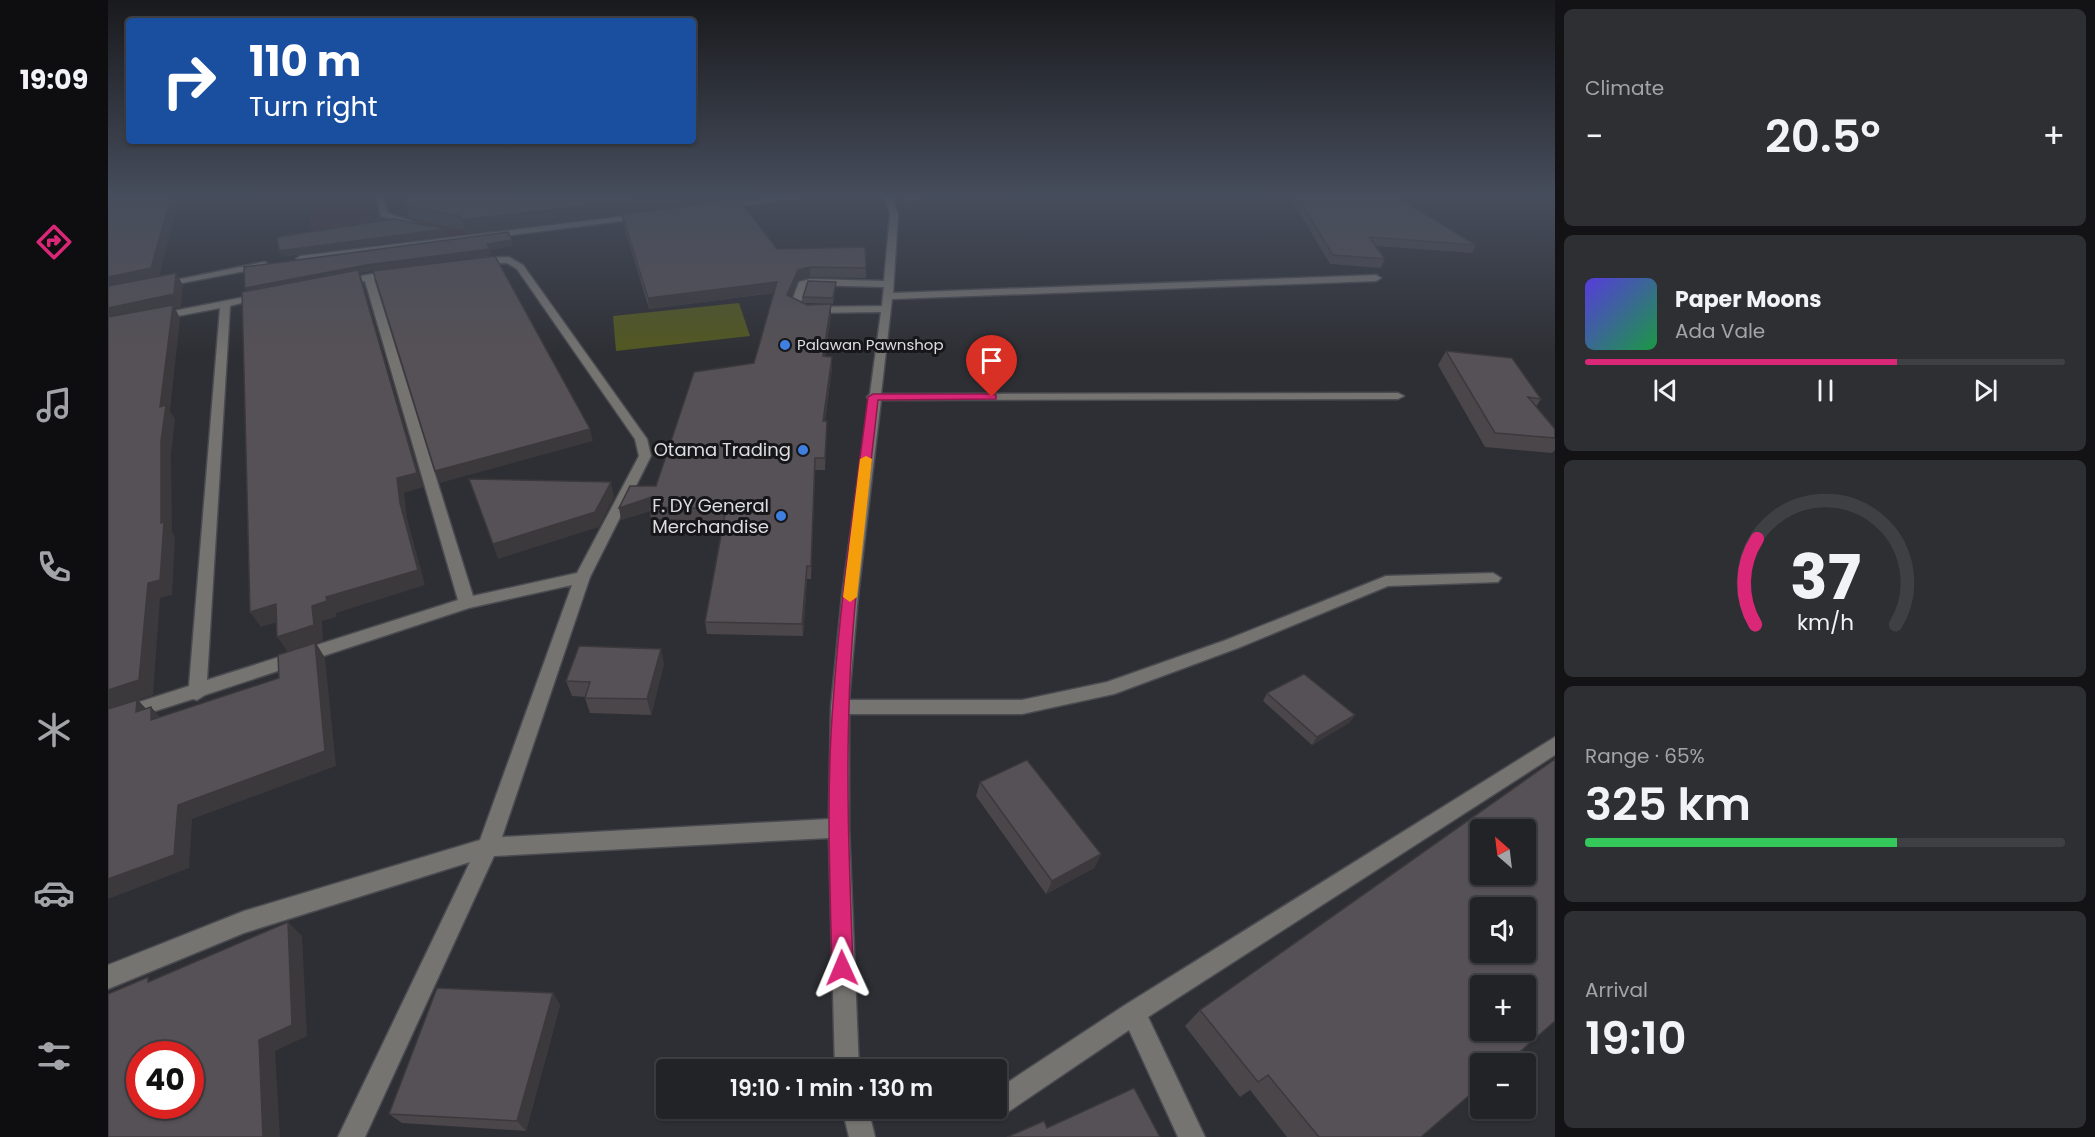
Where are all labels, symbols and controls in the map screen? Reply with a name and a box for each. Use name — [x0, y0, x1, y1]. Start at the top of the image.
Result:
text: 110 m — [249, 32, 361, 91]
icon: right — [150, 42, 228, 120]
text: 19:09 — [20, 61, 88, 98]
text: Climate — [1585, 74, 1664, 102]
text: Turn right — [249, 88, 378, 125]
text: 20.5° — [1765, 105, 1881, 168]
text: − — [1585, 113, 1603, 160]
text: + — [2042, 113, 2065, 160]
icon: directions — [33, 221, 75, 263]
text: Paper Moons — [1675, 284, 1822, 315]
text: Ada Vale — [1675, 317, 1765, 345]
place label: Palawan Pawnshop — [797, 334, 944, 355]
pin — [966, 335, 1017, 397]
marker: Palawan Pawnshop — [778, 338, 792, 352]
icon: arrive — [975, 344, 1008, 377]
icon: previous — [1649, 374, 1682, 407]
icon: pause — [1809, 374, 1842, 407]
icon: next — [1969, 374, 2002, 407]
icon: music — [33, 384, 75, 426]
place label: Otama Trading — [654, 437, 791, 462]
marker: Otama Trading — [796, 443, 810, 457]
place label: F. DY General Merchandise — [652, 493, 769, 539]
marker: F. DY General Merchandise — [774, 509, 788, 523]
text: 37 — [1789, 534, 1861, 622]
icon: phone — [33, 546, 75, 588]
text: km/h — [1796, 608, 1854, 639]
icon: climate — [33, 709, 75, 751]
text: Range · 65% — [1585, 742, 1705, 770]
text: 325 km — [1585, 773, 1751, 836]
north arrow — [1470, 819, 1536, 885]
map controls — [1470, 819, 1536, 1119]
icon: car — [33, 872, 75, 914]
button: sound — [1470, 897, 1536, 963]
position arrow — [810, 936, 874, 1000]
button: + — [1470, 975, 1536, 1041]
text: Arrival — [1585, 976, 1648, 1004]
text: 19:10 — [1585, 1007, 1687, 1070]
icon: filters — [33, 1035, 75, 1077]
speed limit sign: 40 — [126, 1041, 204, 1119]
button: − — [1470, 1053, 1536, 1119]
text: 19:10 · 1 min · 130 m — [730, 1073, 933, 1104]

